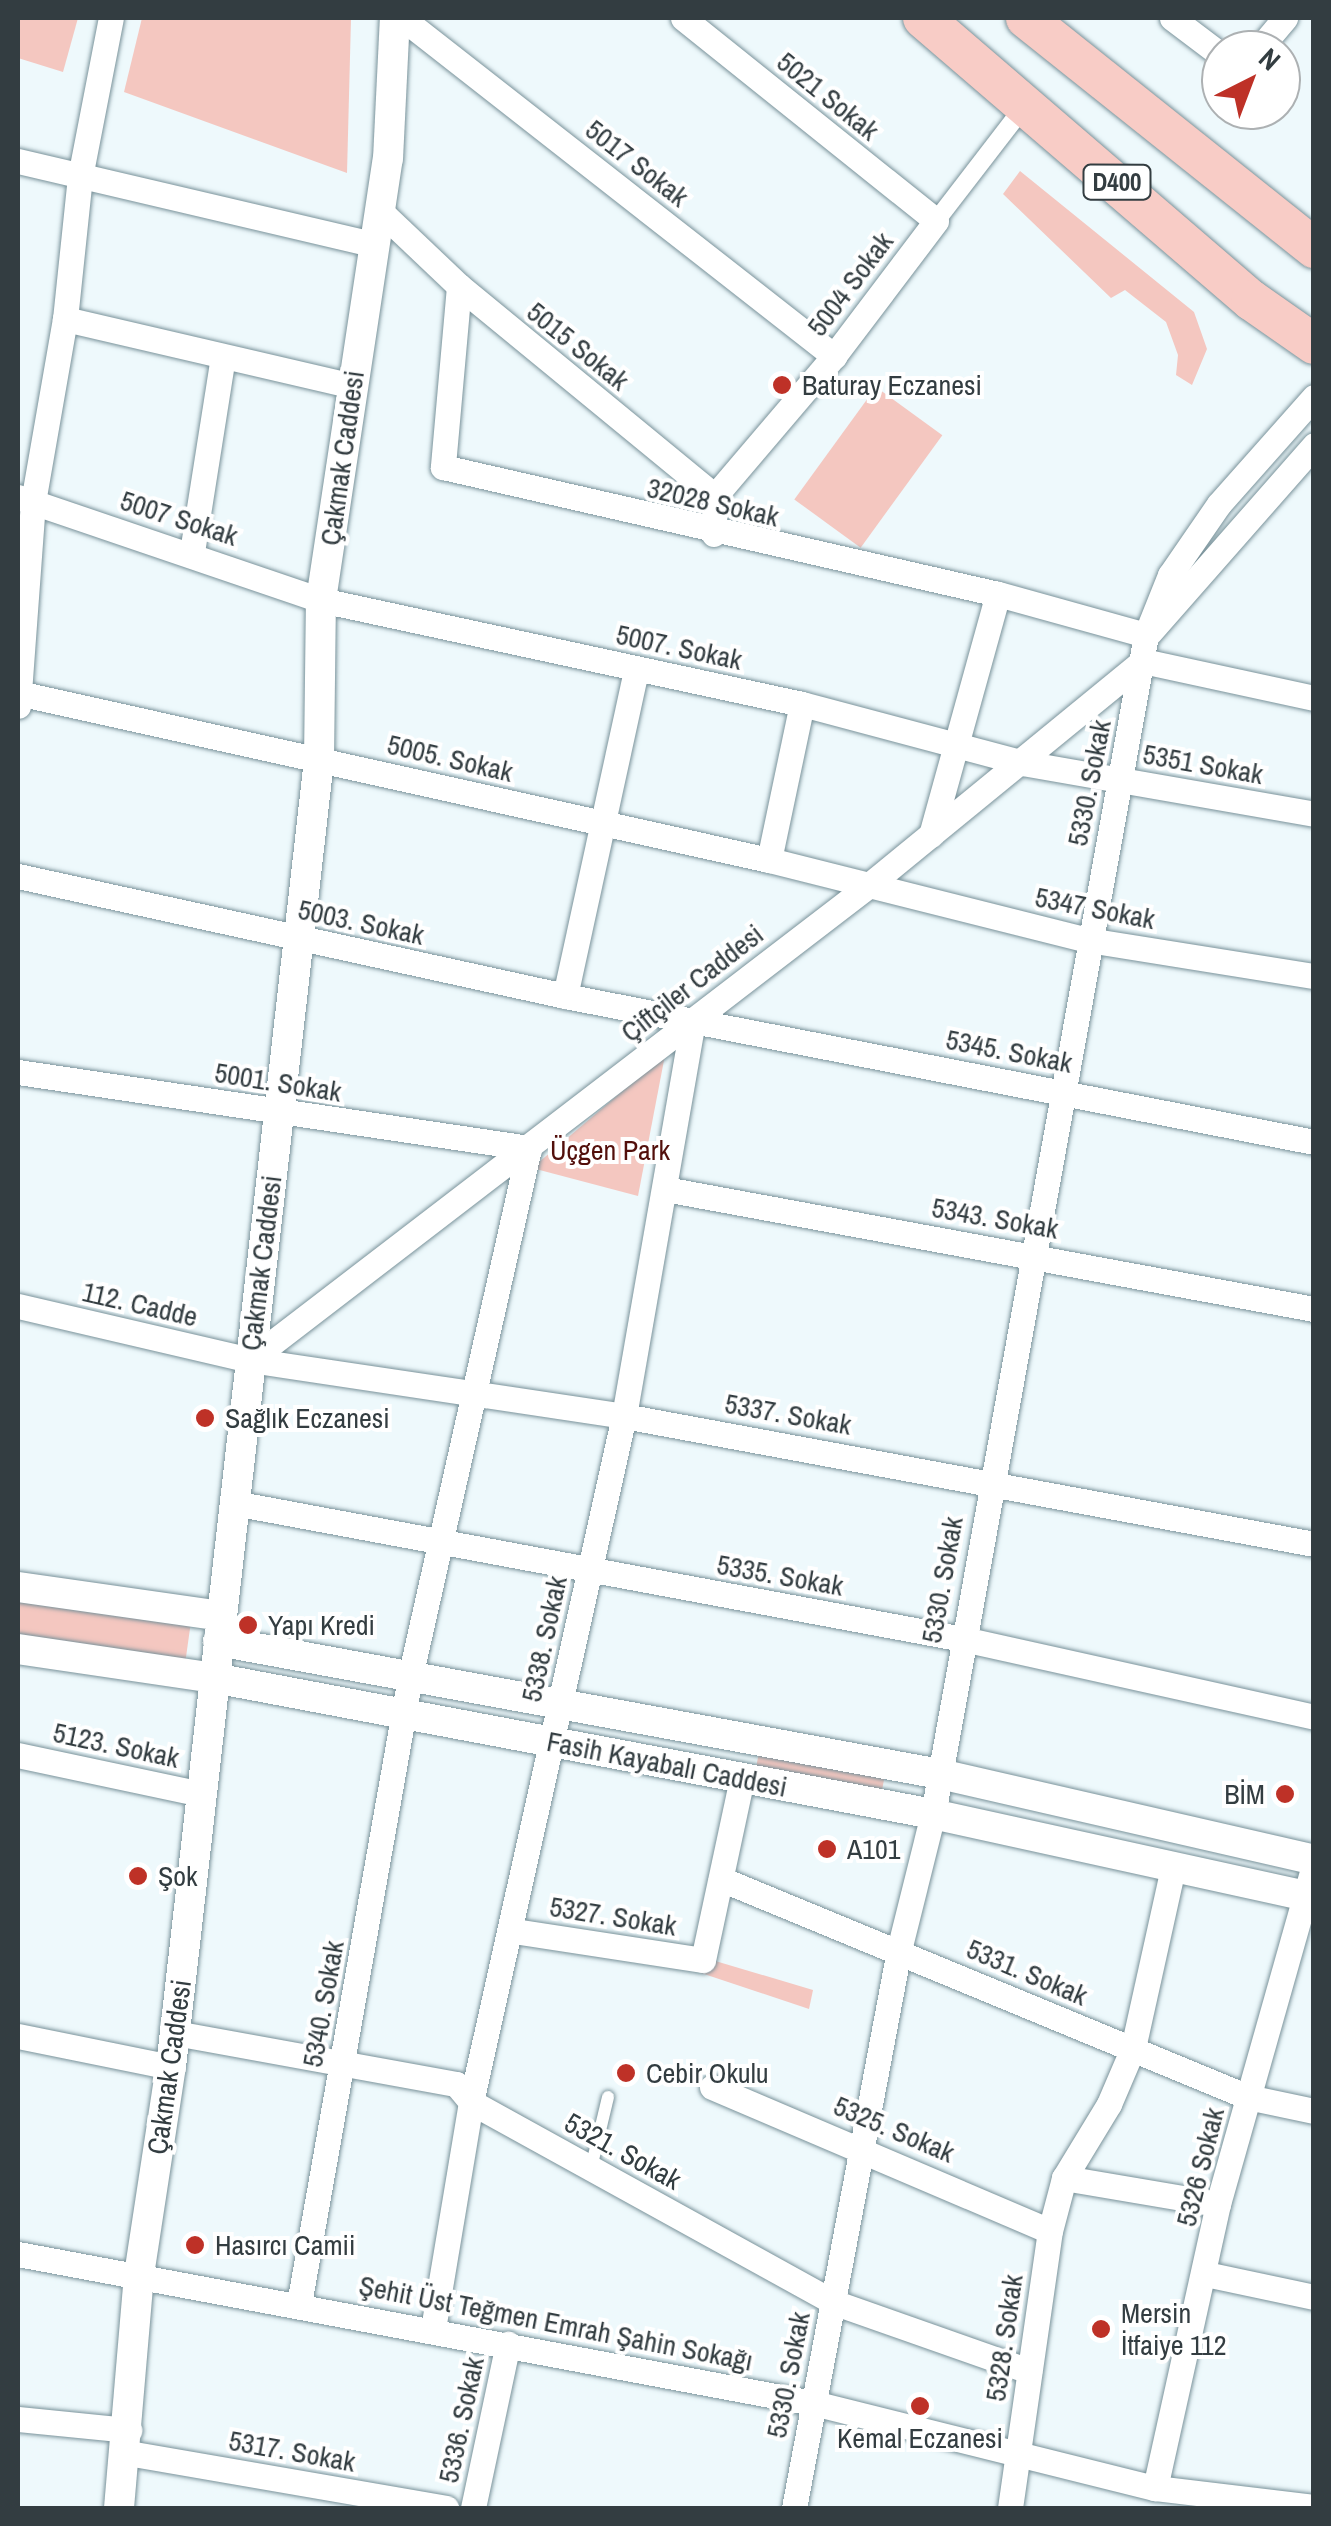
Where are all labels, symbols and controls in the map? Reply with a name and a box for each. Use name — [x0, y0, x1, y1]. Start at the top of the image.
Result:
north arrow — [1201, 30, 1301, 130]
text: N — [1251, 40, 1289, 79]
street label: 5021 Sokak — [770, 45, 886, 147]
street label: 5017 Sokak — [579, 112, 695, 214]
road number: D400 — [1082, 162, 1152, 202]
street label: 5004 Sokak — [800, 225, 900, 343]
street label: 5015 Sokak — [520, 295, 636, 397]
street label: Çakmak Caddesi — [313, 368, 371, 548]
place label: Baturay Eczanesi — [802, 368, 982, 402]
marker: Baturay Eczanesi — [771, 374, 793, 396]
street label: 32028 Sokak — [644, 471, 782, 533]
street label: 5007 Sokak — [116, 483, 242, 553]
street label: 5007. Sokak — [613, 617, 745, 677]
street label: 5330. Sokak — [1060, 717, 1118, 849]
street label: 5005. Sokak — [384, 727, 516, 789]
street label: 5351 Sokak — [1140, 737, 1266, 791]
street label: 5347 Sokak — [1032, 880, 1158, 936]
street label: 5003. Sokak — [295, 892, 427, 952]
street label: Çiftçiler Caddesi — [614, 917, 770, 1049]
street label: 5345. Sokak — [943, 1022, 1075, 1080]
street label: 5001. Sokak — [212, 1055, 344, 1109]
park label: Üçgen Park — [550, 1133, 670, 1167]
street label: Çakmak Caddesi — [234, 1174, 288, 1352]
street label: 5343. Sokak — [929, 1190, 1061, 1246]
street label: 112. Cadde — [79, 1274, 201, 1334]
street label: 5337. Sokak — [722, 1386, 854, 1442]
place label: Sağlık Eczanesi — [225, 1401, 390, 1435]
marker: Sağlık Eczanesi — [194, 1407, 216, 1429]
street label: 5330. Sokak — [914, 1514, 970, 1646]
street label: 5335. Sokak — [714, 1547, 846, 1603]
street label: 5338. Sokak — [514, 1573, 574, 1705]
place label: Yapı Kredi — [268, 1608, 375, 1642]
marker: Yapı Kredi — [237, 1614, 259, 1636]
street label: 5123. Sokak — [50, 1715, 182, 1775]
street label: Fasih Kayabalı Caddesi — [544, 1724, 790, 1804]
place label: BİM — [1224, 1777, 1265, 1811]
marker: BİM — [1274, 1783, 1296, 1805]
place label: A101 — [847, 1832, 901, 1866]
marker: A101 — [816, 1838, 838, 1860]
place label: Şok — [158, 1859, 198, 1893]
marker: Şok — [127, 1865, 149, 1887]
street label: 5327. Sokak — [547, 1889, 679, 1943]
street label: 5331. Sokak — [962, 1932, 1092, 2012]
street label: 5340. Sokak — [295, 1938, 351, 2070]
street label: Çakmak Caddesi — [140, 1977, 198, 2157]
place label: Cebir Okulu — [646, 2056, 768, 2090]
marker: Cebir Okulu — [615, 2062, 637, 2084]
street label: 5325. Sokak — [829, 2089, 959, 2169]
street label: 5326 Sokak — [1169, 2104, 1231, 2230]
street label: 5321. Sokak — [559, 2105, 687, 2197]
place label: Hasırcı Camii — [215, 2228, 355, 2262]
marker: Hasırcı Camii — [184, 2234, 206, 2256]
street label: Şehit Üst Teğmen Emrah Şahin Sokağı — [356, 2268, 756, 2378]
street label: 5328. Sokak — [978, 2272, 1030, 2404]
place label: Mersin İtfaiye 112 — [1121, 2296, 1227, 2362]
street label: 5330. Sokak — [759, 2309, 817, 2441]
marker: Mersin İtfaiye 112 — [1090, 2318, 1112, 2340]
street label: 5336. Sokak — [431, 2354, 491, 2486]
marker: Kemal Eczanesi — [909, 2395, 931, 2417]
place label: Kemal Eczanesi — [837, 2421, 1003, 2455]
street label: 5317. Sokak — [226, 2423, 358, 2479]

